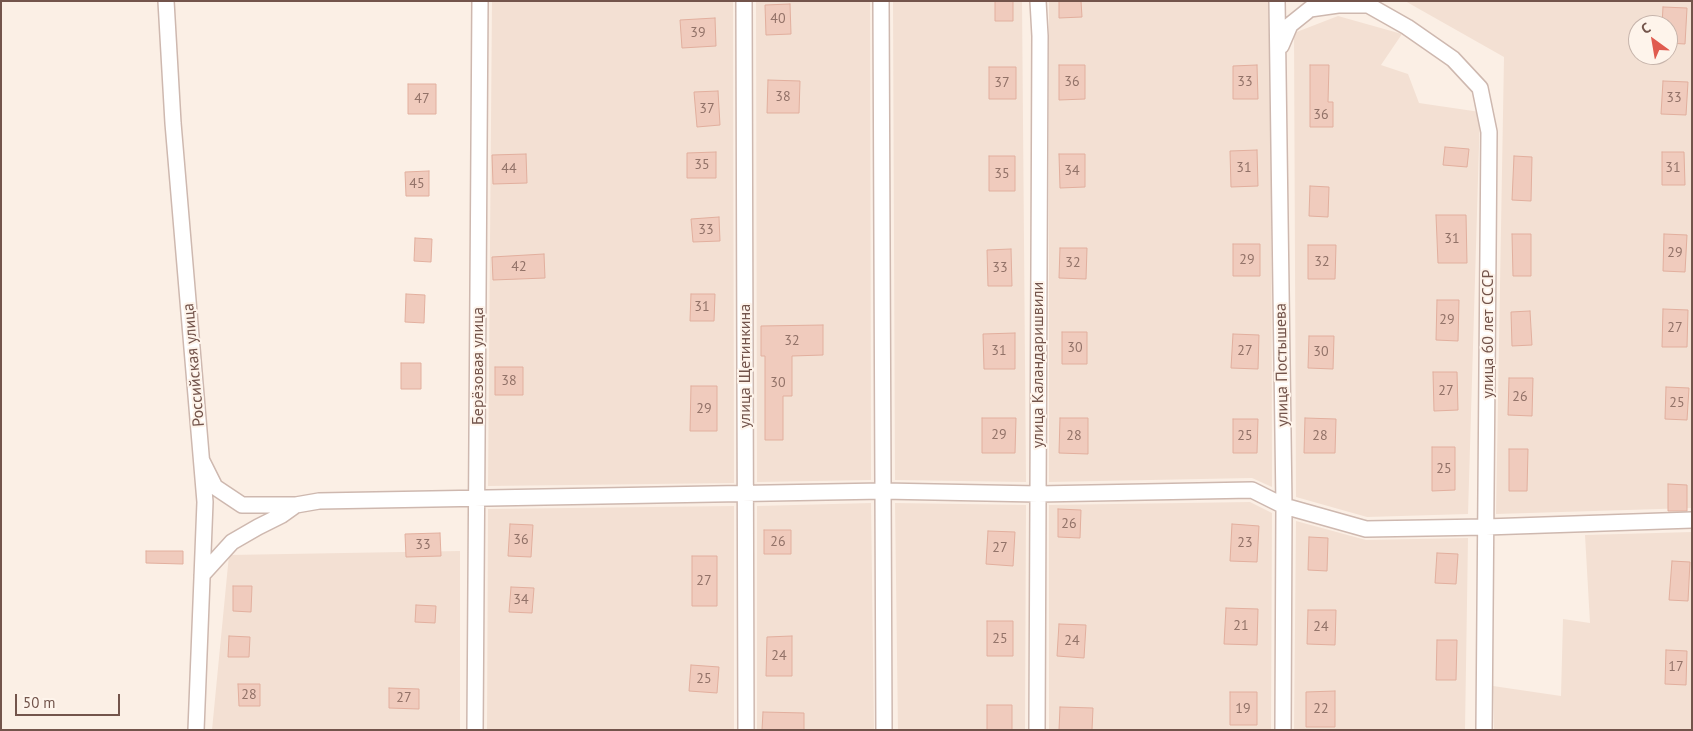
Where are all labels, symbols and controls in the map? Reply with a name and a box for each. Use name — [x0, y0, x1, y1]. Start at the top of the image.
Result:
house number: 40 — [770, 11, 786, 27]
north arrow — [1628, 15, 1678, 65]
text: С — [1637, 18, 1654, 38]
house number: 39 — [690, 25, 706, 41]
house number: 36 — [1064, 74, 1080, 90]
house number: 33 — [1237, 74, 1253, 90]
house number: 37 — [994, 75, 1010, 91]
house number: 38 — [775, 89, 791, 105]
house number: 33 — [1666, 90, 1682, 106]
house number: 47 — [414, 91, 430, 107]
house number: 37 — [699, 101, 715, 117]
house number: 36 — [1313, 107, 1329, 123]
house number: 35 — [694, 157, 710, 173]
house number: 31 — [1236, 160, 1252, 176]
house number: 31 — [1665, 160, 1681, 176]
house number: 44 — [501, 161, 517, 177]
house number: 34 — [1064, 163, 1080, 179]
house number: 35 — [994, 166, 1010, 182]
house number: 45 — [409, 176, 425, 192]
house number: 33 — [698, 222, 714, 238]
house number: 31 — [1444, 231, 1460, 247]
house number: 29 — [1667, 245, 1683, 261]
house number: 29 — [1239, 252, 1255, 268]
house number: 32 — [1314, 254, 1330, 270]
house number: 32 — [1065, 255, 1081, 271]
house number: 42 — [511, 259, 527, 275]
house number: 33 — [992, 260, 1008, 276]
street label: улица 60 лет СССР — [1478, 269, 1498, 399]
street label: улица Каландаришвили — [1028, 282, 1048, 448]
house number: 31 — [694, 299, 710, 315]
street label: Российская улица — [179, 302, 209, 428]
street label: улица Постышева — [1271, 303, 1293, 427]
street label: улица Щетинкина — [735, 304, 755, 428]
street label: Берёзовая улица — [468, 307, 488, 425]
house number: 29 — [1439, 312, 1455, 328]
house number: 27 — [1667, 320, 1683, 336]
house number: 32 — [784, 333, 800, 349]
house number: 30 — [1067, 340, 1083, 356]
house number: 31 — [991, 343, 1007, 359]
house number: 27 — [1237, 343, 1253, 359]
house number: 30 — [1313, 344, 1329, 360]
house number: 38 — [501, 373, 517, 389]
house number: 30 — [770, 375, 786, 391]
house number: 27 — [1438, 383, 1454, 399]
house number: 26 — [1512, 389, 1528, 405]
house number: 25 — [1669, 395, 1685, 411]
house number: 29 — [696, 401, 712, 417]
house number: 29 — [991, 427, 1007, 443]
house number: 28 — [1066, 428, 1082, 444]
house number: 25 — [1237, 428, 1253, 444]
house number: 28 — [1312, 428, 1328, 444]
house number: 25 — [1436, 461, 1452, 477]
house number: 26 — [1061, 516, 1077, 532]
house number: 36 — [513, 532, 529, 548]
house number: 26 — [770, 534, 786, 550]
house number: 23 — [1237, 535, 1253, 551]
house number: 33 — [415, 537, 431, 553]
house number: 27 — [992, 540, 1008, 556]
house number: 27 — [696, 573, 712, 589]
house number: 34 — [513, 592, 529, 608]
house number: 21 — [1233, 618, 1249, 634]
house number: 24 — [1313, 619, 1329, 635]
house number: 25 — [992, 631, 1008, 647]
house number: 24 — [1064, 633, 1080, 649]
house number: 24 — [771, 648, 787, 664]
house number: 17 — [1668, 659, 1684, 675]
house number: 25 — [696, 671, 712, 687]
scale bar — [18, 684, 122, 716]
house number: 28 — [241, 687, 257, 703]
house number: 27 — [396, 690, 412, 706]
text: 50 m — [23, 693, 56, 712]
house number: 19 — [1235, 701, 1251, 717]
house number: 22 — [1313, 701, 1329, 717]

